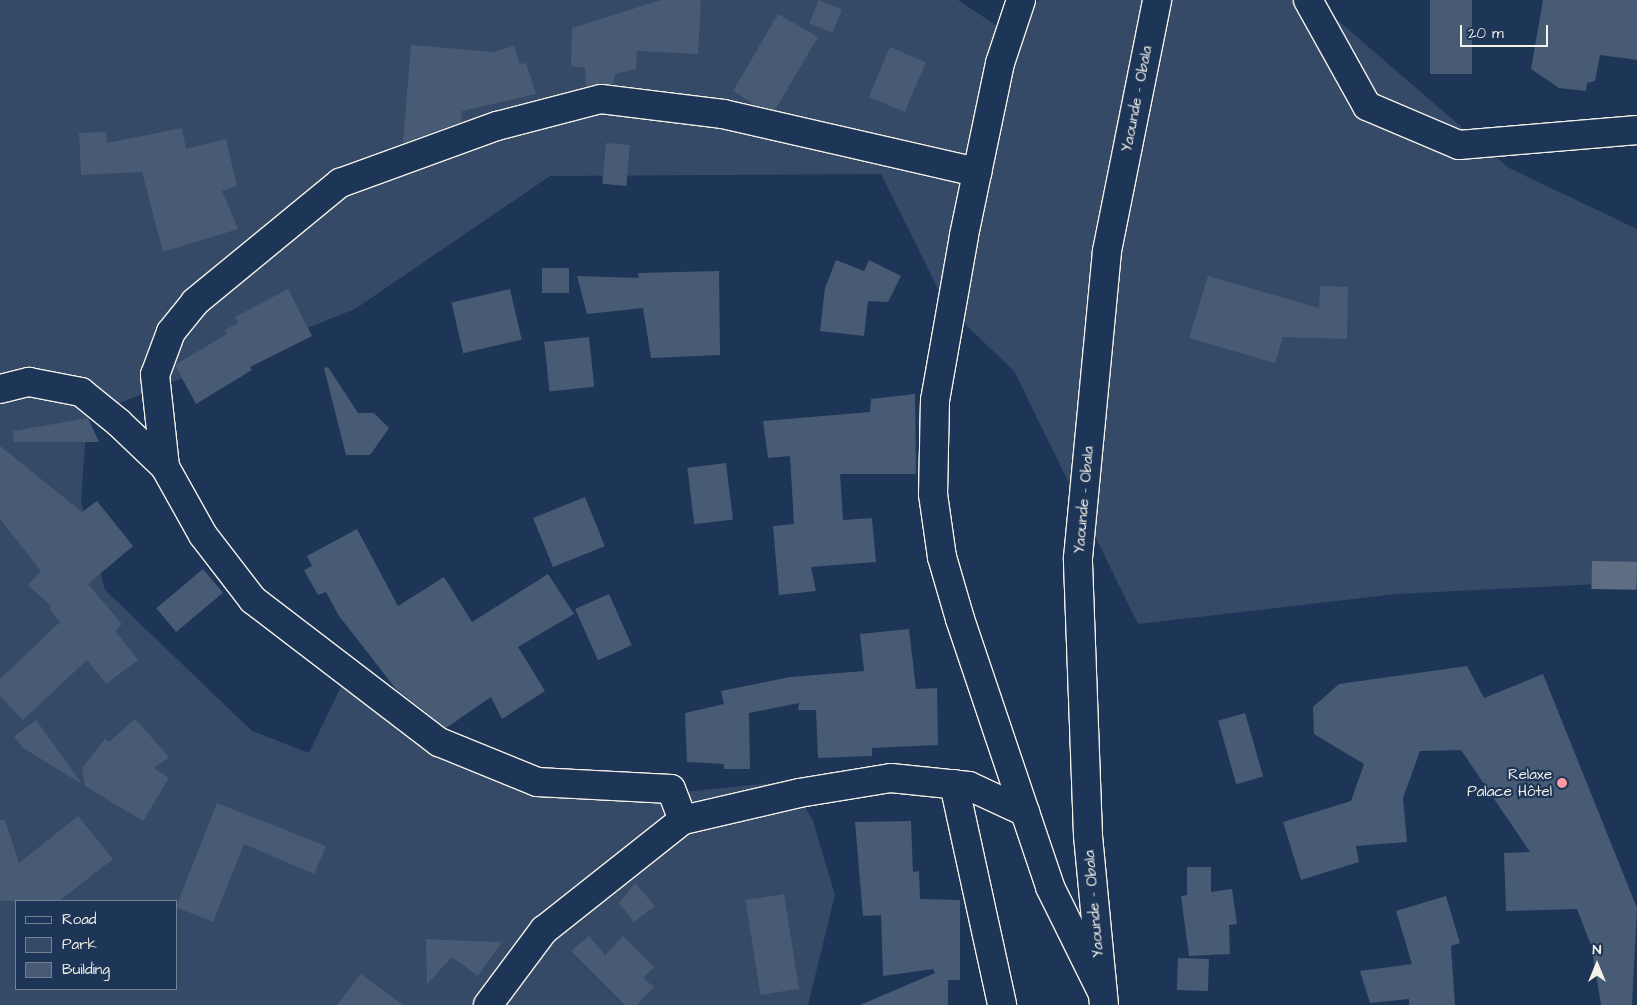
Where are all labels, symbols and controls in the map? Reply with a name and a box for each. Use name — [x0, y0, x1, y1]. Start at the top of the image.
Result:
scale bar — [1462, 15, 1550, 47]
text: 20 m — [1468, 23, 1504, 44]
street label: Yaounde - Obala — [1118, 44, 1156, 154]
street label: Yaounde - Obala — [1070, 446, 1098, 554]
place label: Relaxe Palace Hôtel — [1467, 765, 1552, 800]
marker: Relaxe Palace Hôtel — [1556, 777, 1568, 789]
street label: Yaounde - Obala — [1080, 850, 1108, 958]
legend — [15, 900, 178, 990]
text: Road — [62, 909, 96, 930]
text: Park — [62, 934, 97, 955]
north arrow — [1572, 940, 1622, 990]
text: N — [1593, 940, 1601, 960]
text: Building — [62, 959, 110, 980]

